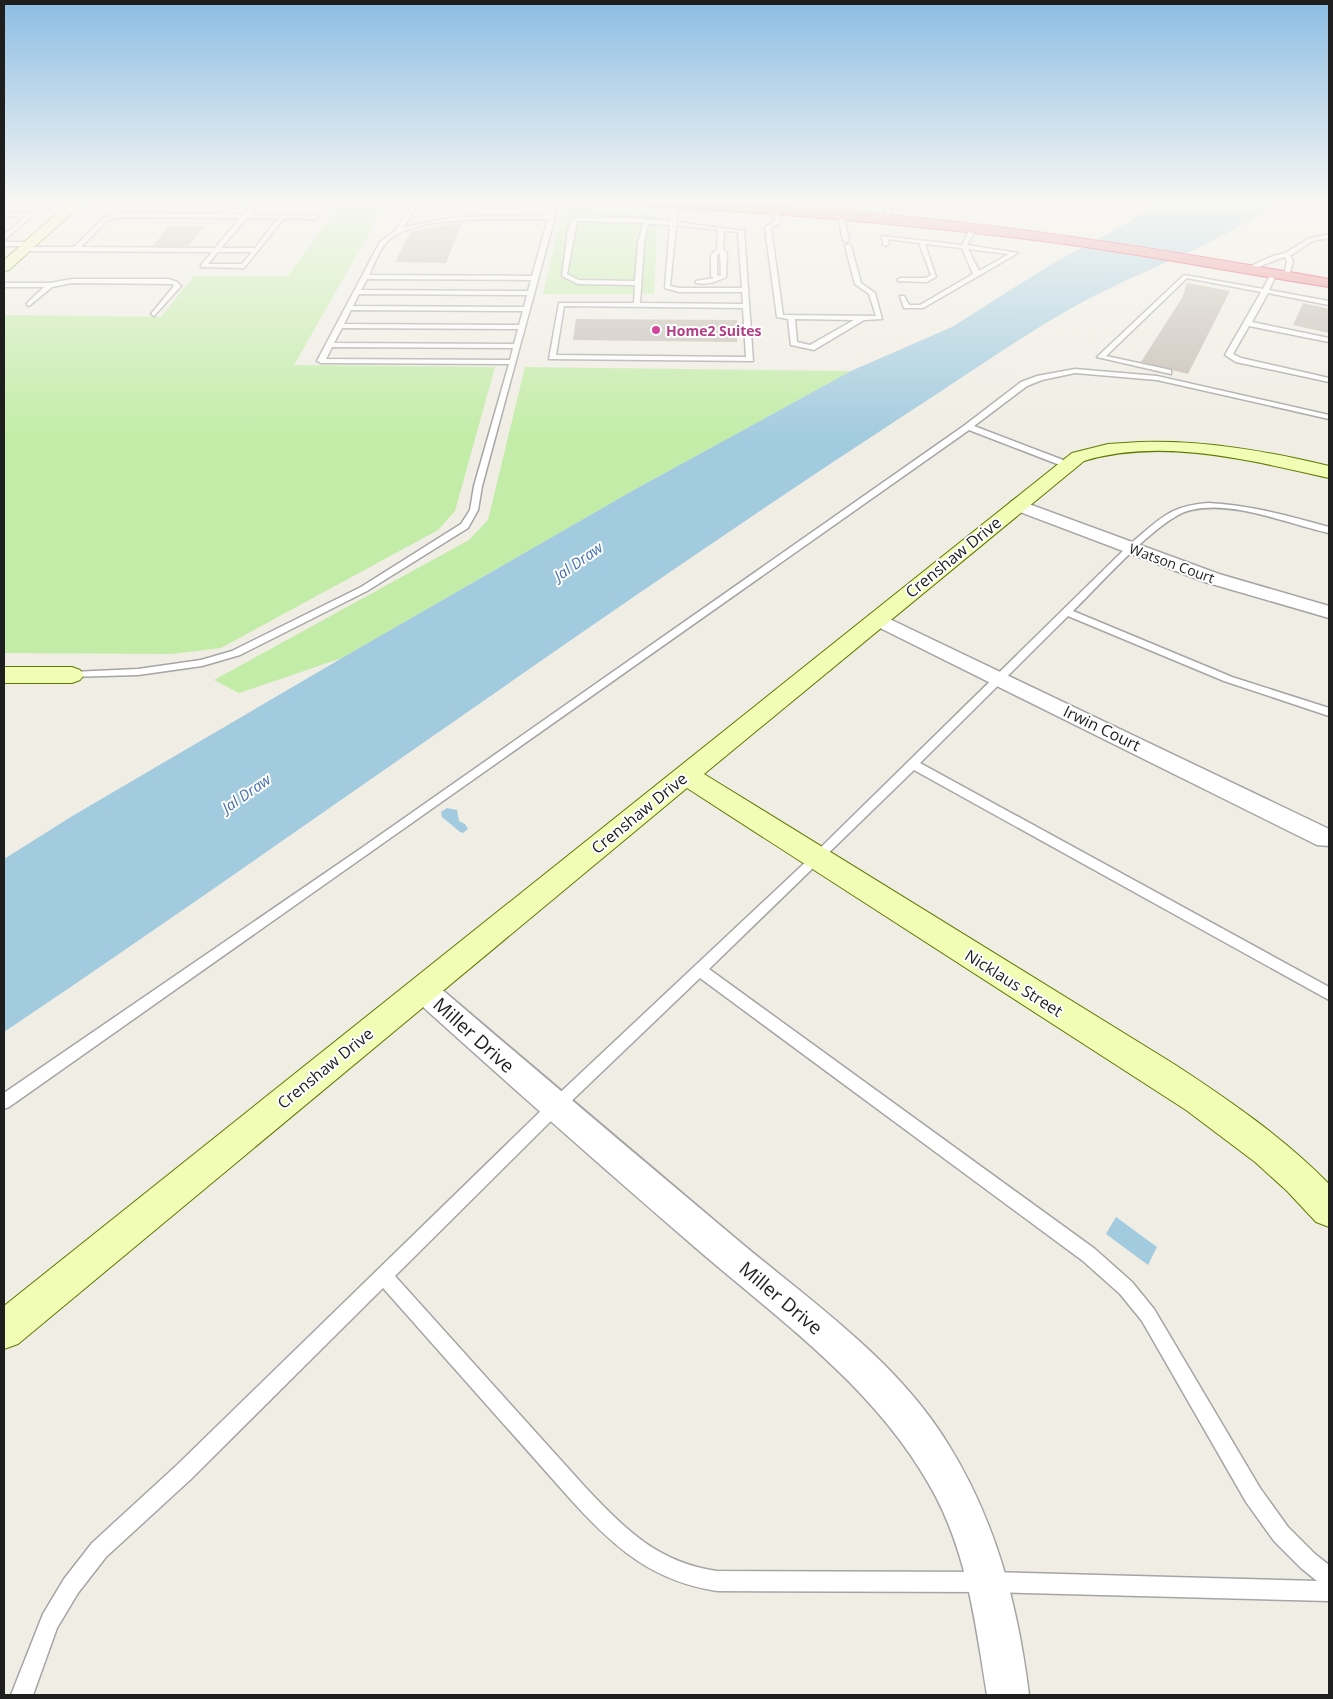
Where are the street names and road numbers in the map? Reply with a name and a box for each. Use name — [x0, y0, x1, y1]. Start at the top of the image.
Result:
street label: Crenshaw Drive — [900, 511, 1006, 603]
street label: Watson Court — [1127, 539, 1217, 587]
street label: Irwin Court — [1060, 700, 1144, 756]
street label: Crenshaw Drive — [586, 767, 692, 859]
street label: Nicklaus Street — [961, 944, 1067, 1022]
street label: Miller Drive — [428, 991, 520, 1079]
street label: Crenshaw Drive — [272, 1022, 378, 1114]
street label: Miller Drive — [734, 1255, 828, 1341]

